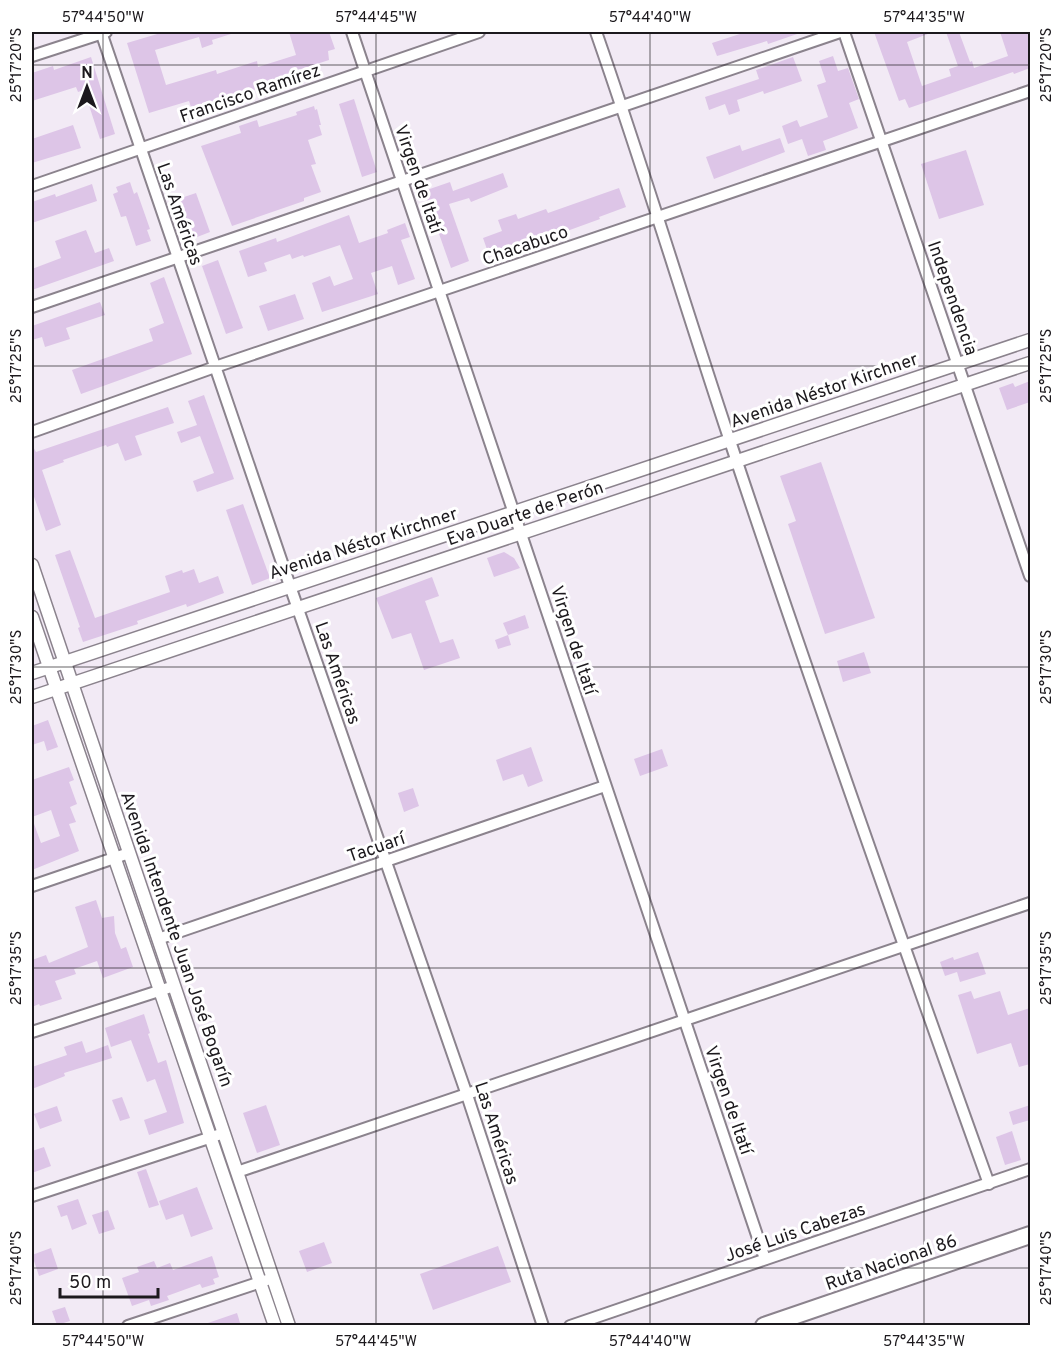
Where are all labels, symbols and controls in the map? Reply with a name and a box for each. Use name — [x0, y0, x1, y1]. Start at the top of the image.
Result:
text: 57°44'50"W — [62, 9, 144, 28]
text: 57°44'45"W — [335, 9, 417, 28]
text: 57°44'40"W — [609, 9, 691, 28]
text: 57°44'35"W — [883, 9, 965, 28]
text: 25°17'20"S — [8, 27, 27, 103]
text: 25°17'20"S — [1038, 27, 1057, 103]
north arrow — [57, 57, 117, 117]
street label: Francisco Ramírez — [177, 60, 324, 129]
text: N — [81, 64, 93, 84]
street label: Virgen de Itatí — [388, 122, 447, 238]
street label: Las Américas — [150, 160, 207, 269]
street label: Chacabuco — [480, 221, 571, 272]
street label: Independencia — [921, 238, 982, 359]
text: 25°17'25"S — [8, 329, 27, 403]
text: 25°17'25"S — [1038, 329, 1057, 403]
street label: Avenida Néstor Kirchner — [728, 348, 921, 434]
street label: Eva Duarte de Perón — [444, 477, 607, 552]
street label: Avenida Néstor Kirchner — [266, 503, 461, 586]
street label: Virgen de Itatí — [544, 583, 601, 699]
street label: Las Américas — [308, 619, 365, 728]
text: 25°17'30"S — [8, 630, 27, 704]
text: 25°17'30"S — [1038, 630, 1057, 704]
street label: Avenida Intendente Juan José Bogarín — [114, 789, 237, 1090]
street label: Tacuarí — [345, 827, 410, 869]
text: 25°17'35"S — [8, 931, 27, 1005]
text: 25°17'35"S — [1038, 931, 1057, 1005]
street label: Virgen de Itatí — [698, 1043, 757, 1159]
street label: Las Américas — [468, 1079, 523, 1188]
street label: José Luis Cabezas — [722, 1199, 869, 1268]
text: 25°17'40"S — [8, 1230, 27, 1306]
street label: Ruta Nacional 86 — [822, 1230, 960, 1297]
text: 25°17'40"S — [1038, 1230, 1057, 1306]
scale bar — [60, 1261, 158, 1299]
text: 50 m — [69, 1272, 111, 1295]
text: 57°44'50"W — [62, 1333, 144, 1352]
text: 57°44'45"W — [335, 1333, 417, 1352]
text: 57°44'40"W — [609, 1333, 691, 1352]
text: 57°44'35"W — [883, 1333, 965, 1352]

